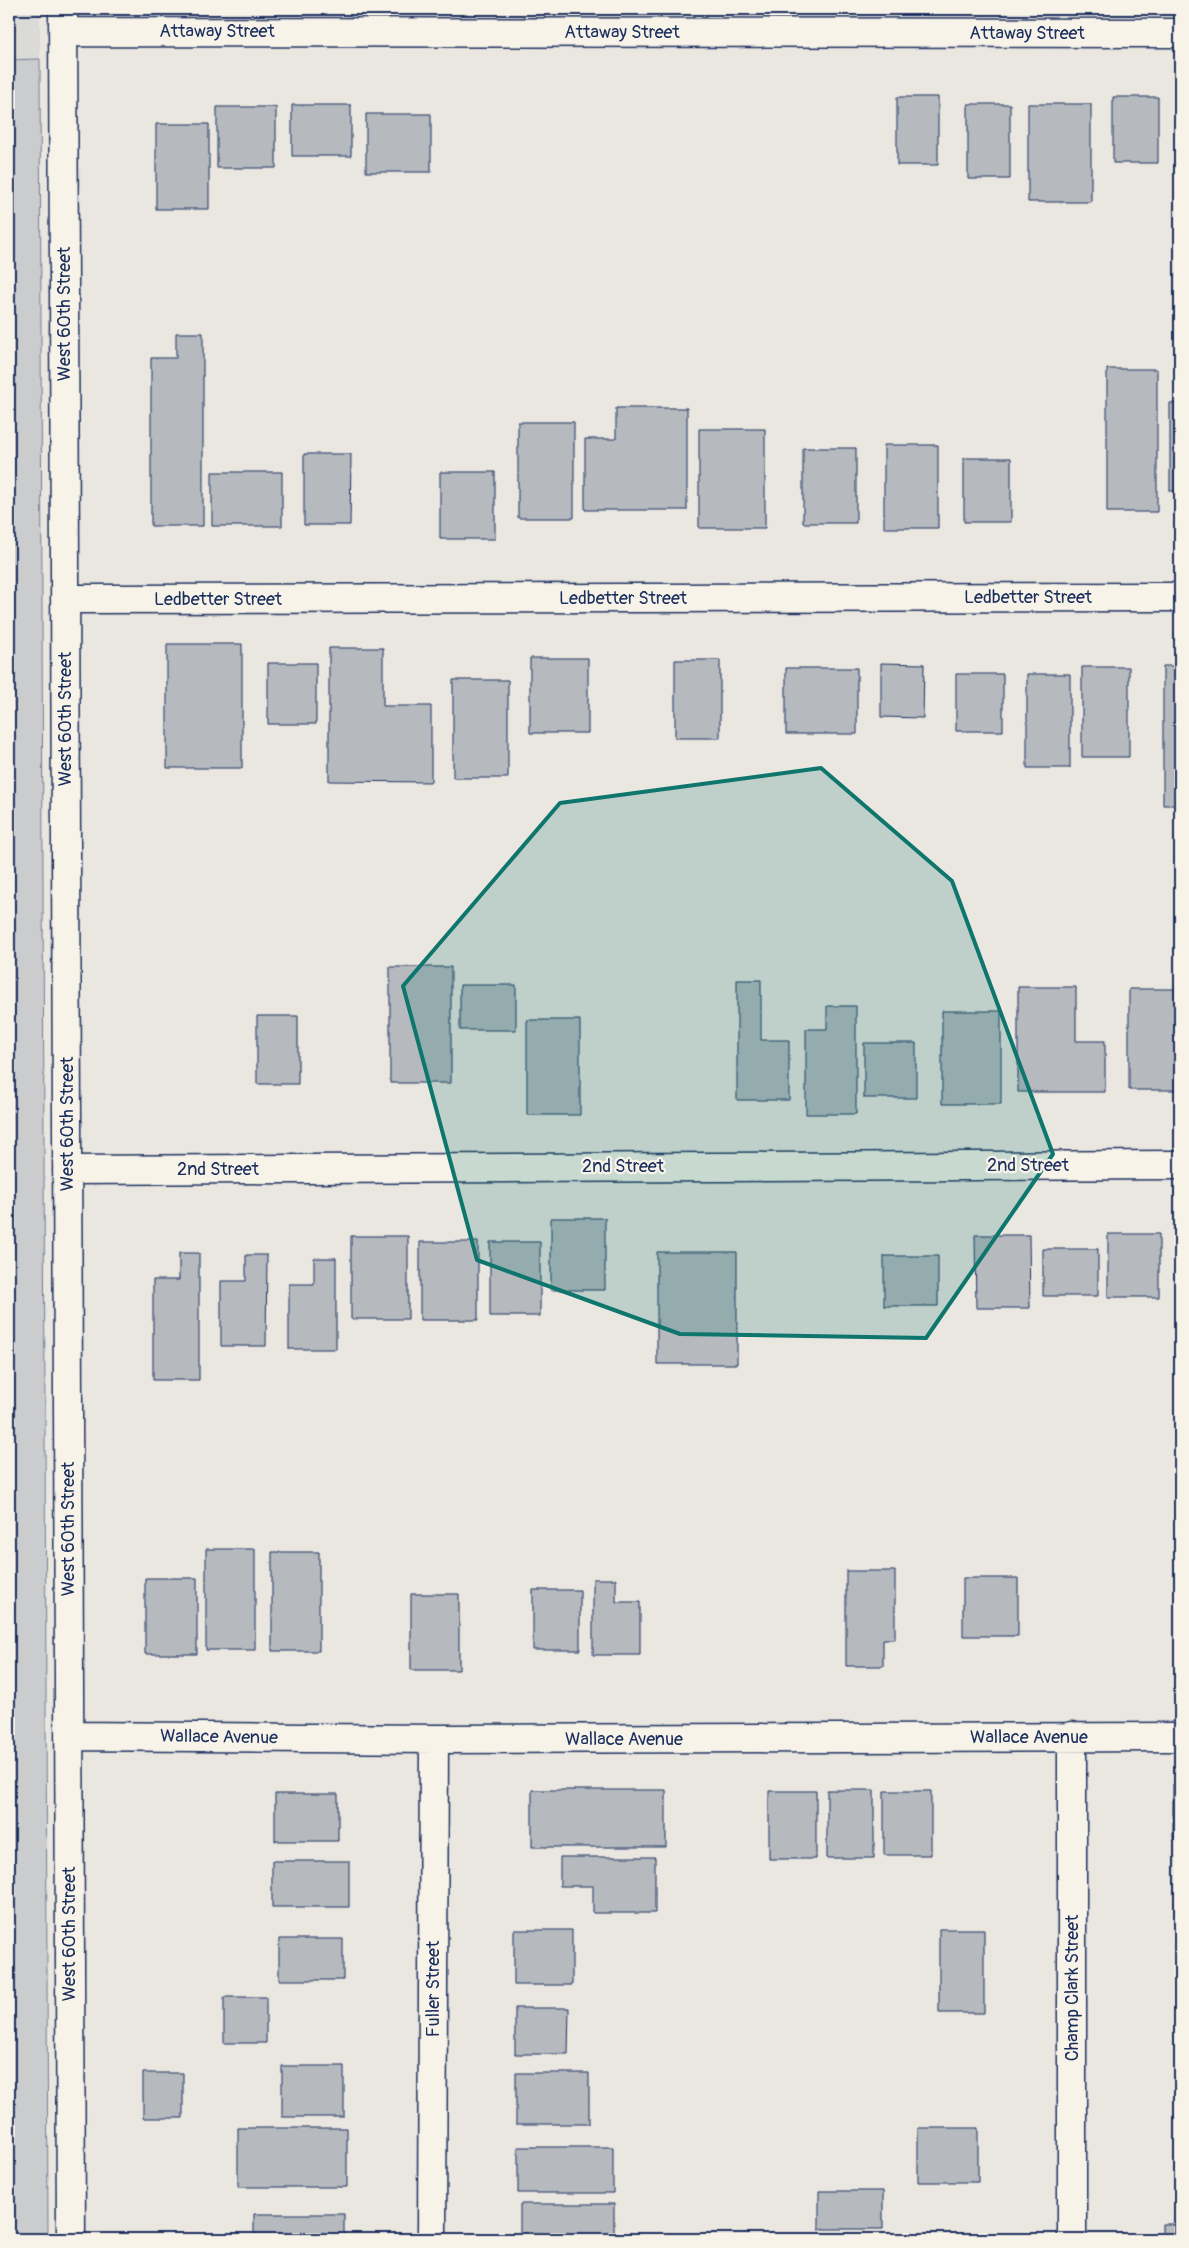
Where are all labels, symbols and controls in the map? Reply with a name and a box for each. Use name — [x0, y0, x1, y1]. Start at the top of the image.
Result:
street label: Attaway Street — [159, 20, 275, 43]
street label: Attaway Street — [564, 21, 680, 44]
street label: Attaway Street — [969, 22, 1085, 45]
street label: West 60th Street — [53, 246, 76, 381]
street label: Ledbetter Street — [964, 586, 1093, 609]
street label: Ledbetter Street — [559, 587, 688, 610]
street label: Ledbetter Street — [154, 588, 283, 611]
street label: West 60th Street — [54, 651, 77, 786]
street label: West 60th Street — [56, 1056, 79, 1191]
street label: 2nd Street — [987, 1154, 1070, 1177]
street label: 2nd Street — [582, 1155, 665, 1178]
street label: 2nd Street — [177, 1158, 260, 1181]
street label: West 60th Street — [57, 1461, 80, 1596]
street label: Wallace Avenue — [160, 1724, 278, 1750]
street label: Wallace Avenue — [970, 1726, 1088, 1749]
street label: Wallace Avenue — [565, 1728, 683, 1751]
street label: West 60th Street — [58, 1866, 81, 2001]
street label: Champ Clark Street — [1061, 1914, 1084, 2061]
street label: Fuller Street — [422, 1940, 445, 2037]

